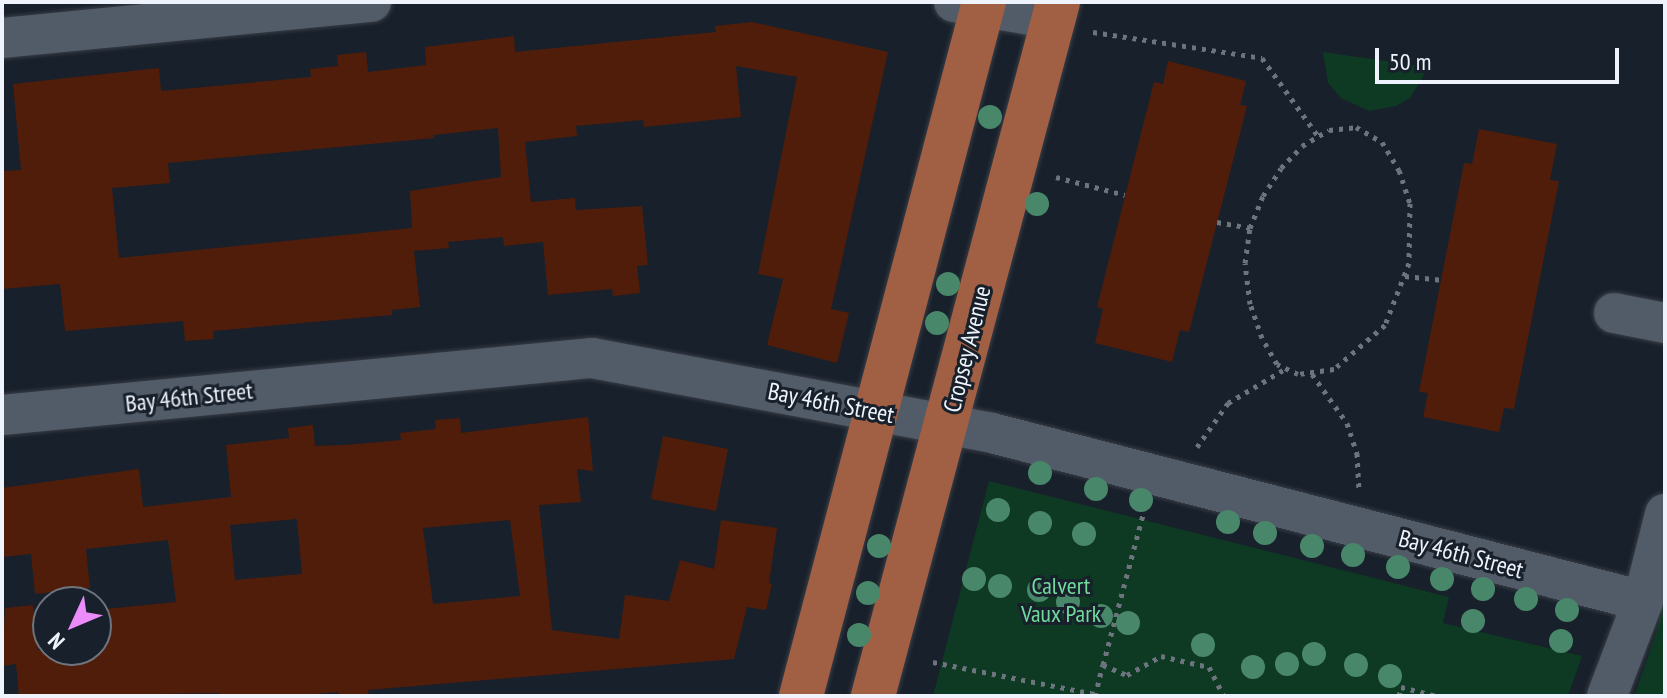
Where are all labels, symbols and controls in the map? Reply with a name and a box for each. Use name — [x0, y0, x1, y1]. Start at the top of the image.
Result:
scale bar — [1379, 32, 1623, 82]
text: 50 m — [1389, 46, 1431, 77]
street label: Cropsey Avenue — [937, 282, 997, 416]
street label: Bay 46th Street — [124, 376, 254, 418]
street label: Bay 46th Street — [765, 377, 897, 429]
street label: Bay 46th Street — [1395, 523, 1527, 585]
park label: Calvert Vaux Park — [1021, 572, 1101, 628]
north arrow — [32, 586, 112, 666]
text: N — [42, 627, 70, 655]

